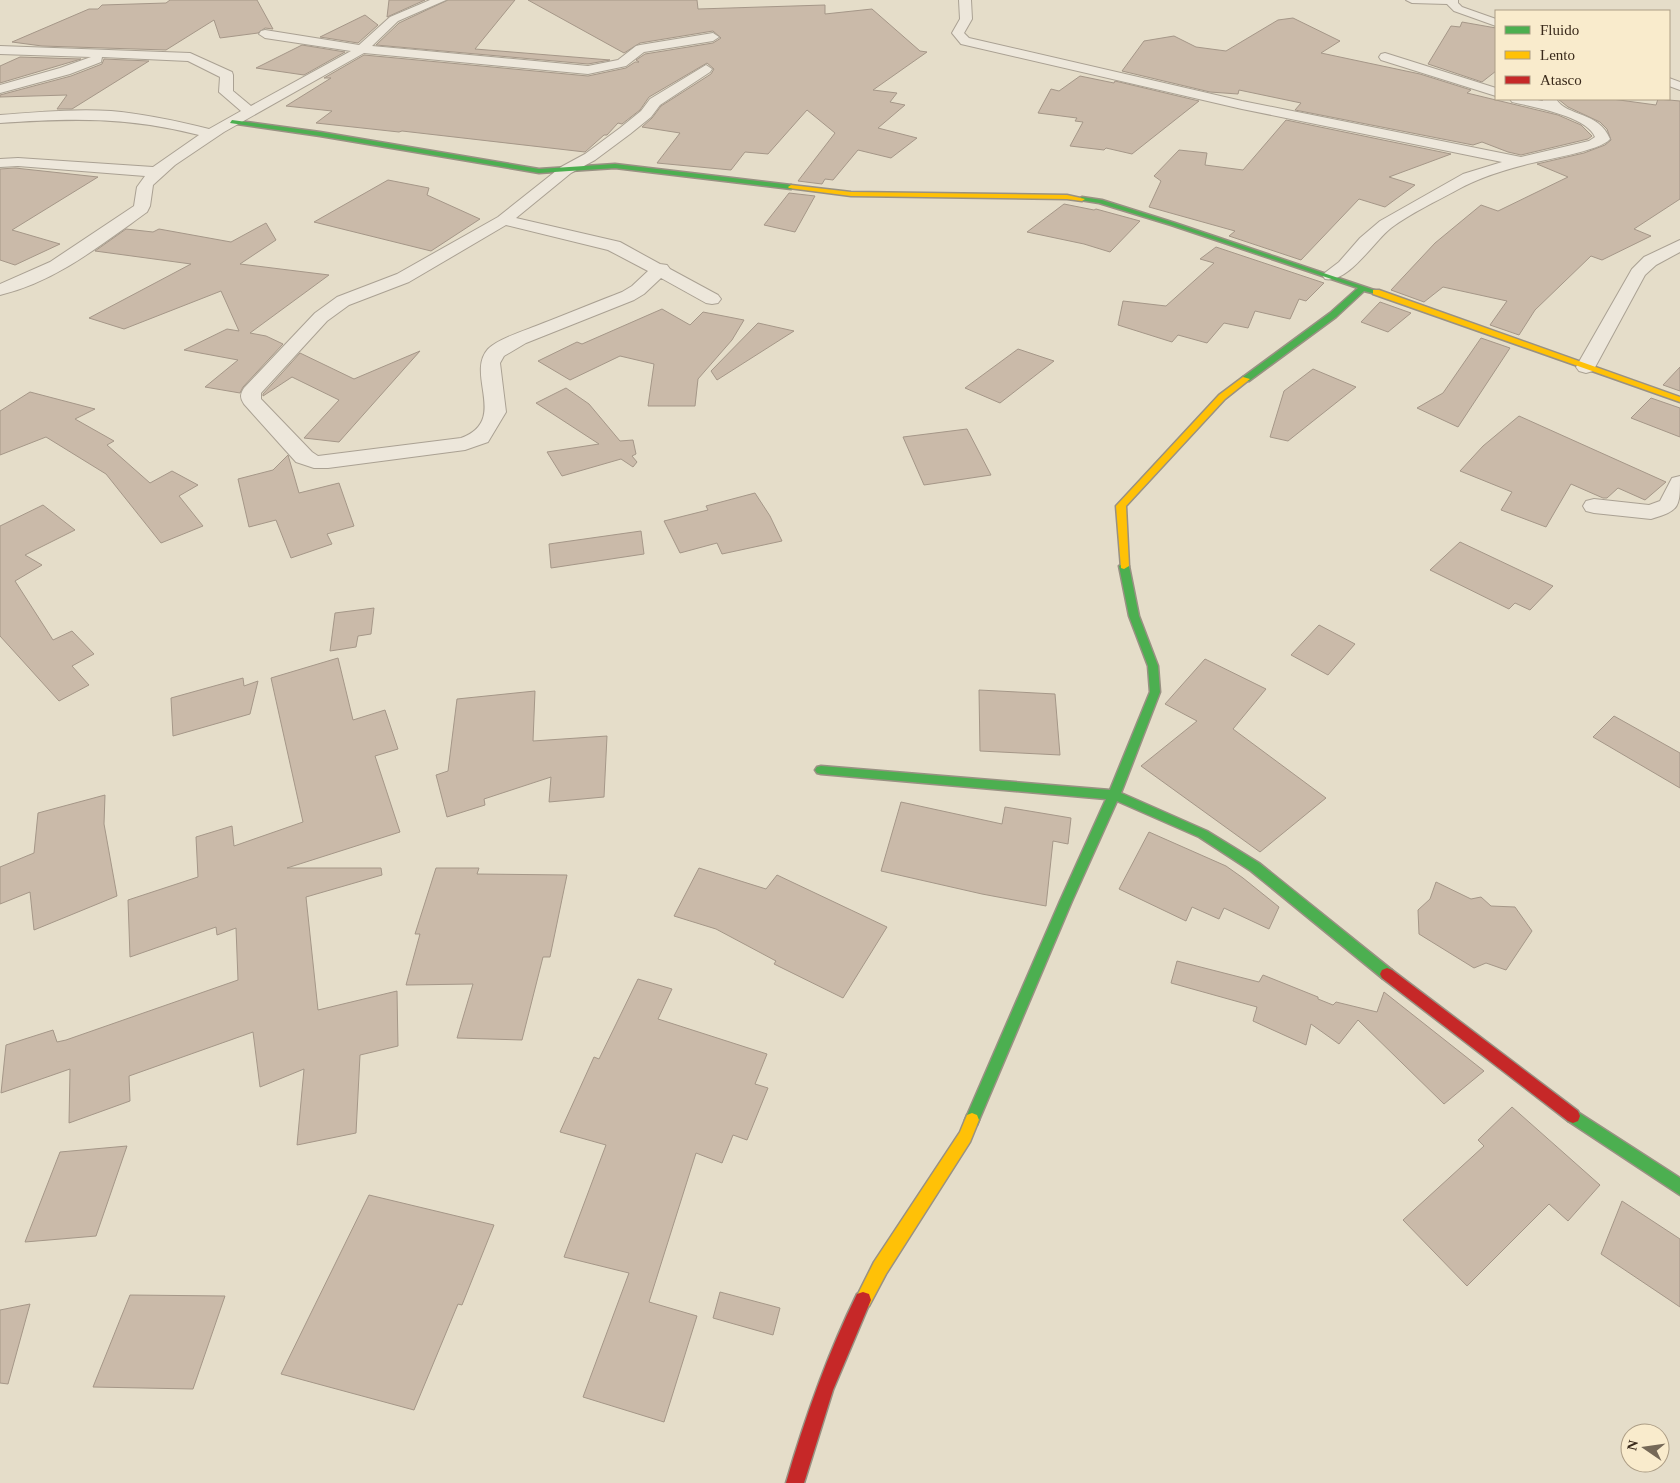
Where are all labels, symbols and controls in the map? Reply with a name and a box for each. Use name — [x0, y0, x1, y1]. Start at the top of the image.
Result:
legend — [1495, 10, 1670, 100]
text: Fluido — [1540, 22, 1579, 38]
text: Lento — [1540, 47, 1575, 63]
text: Atasco — [1540, 72, 1582, 88]
north arrow — [1620, 1423, 1670, 1473]
text: N — [1624, 1439, 1641, 1452]

